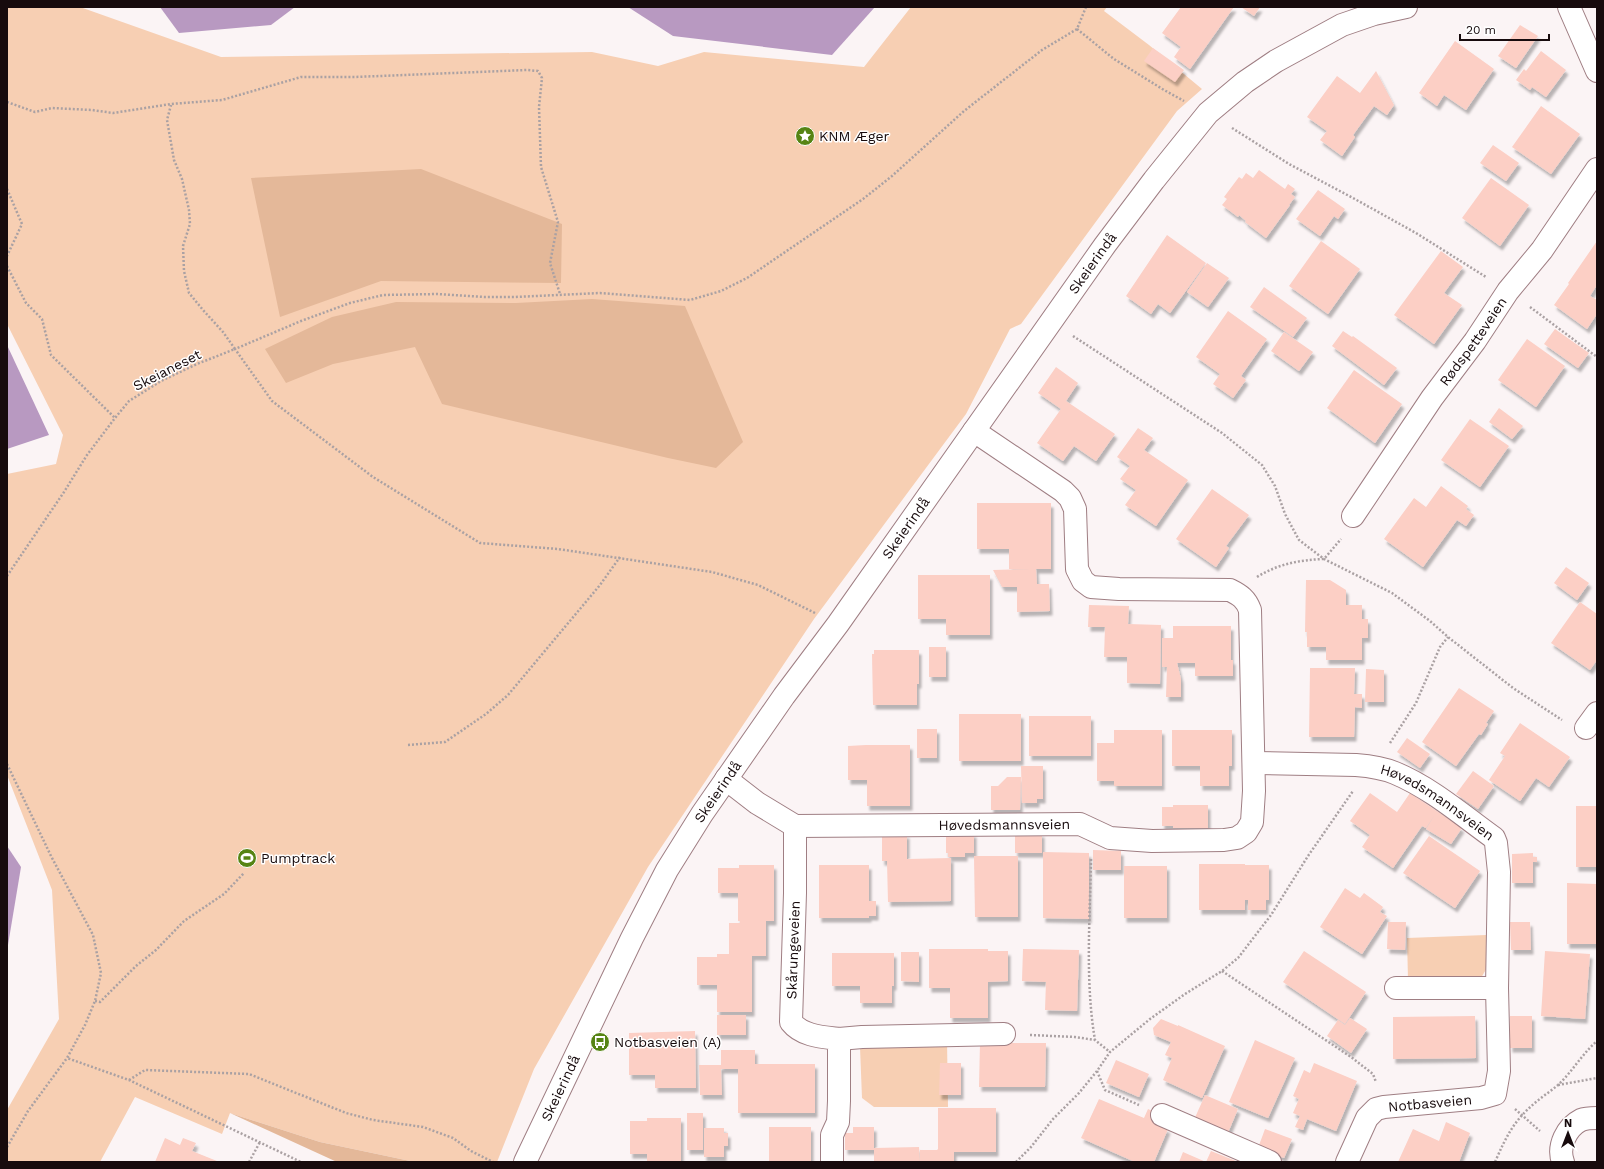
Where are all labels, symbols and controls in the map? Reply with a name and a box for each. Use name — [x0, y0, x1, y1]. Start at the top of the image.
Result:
scale bar — [1460, 16, 1549, 42]
text: 20 m — [1466, 23, 1496, 37]
place icon: KNM Æger — [794, 125, 816, 147]
place label: KNM Æger — [819, 128, 890, 144]
street label: Skeierindå — [1065, 229, 1120, 297]
street label: Rødspetteveien — [1436, 294, 1510, 389]
street label: Skeianeset — [130, 346, 204, 394]
street label: Skeierindå — [879, 494, 933, 562]
street label: Skeierindå — [691, 758, 745, 825]
street label: Høvedsmannsveien — [1379, 761, 1497, 843]
street label: Høvedsmannsveien — [938, 816, 1070, 833]
sports icon: Pumptrack — [236, 847, 258, 869]
place label: Pumptrack — [261, 850, 335, 866]
street label: Skårungeveien — [783, 900, 803, 1000]
bus stop icon: Notbasveien (A) — [589, 1031, 611, 1053]
place label: Notbasveien (A) — [614, 1034, 721, 1050]
street label: Skeierindå — [538, 1052, 583, 1124]
street label: Notbasveien — [1387, 1091, 1473, 1115]
north arrow — [1548, 1113, 1588, 1153]
text: N — [1564, 1117, 1572, 1130]

